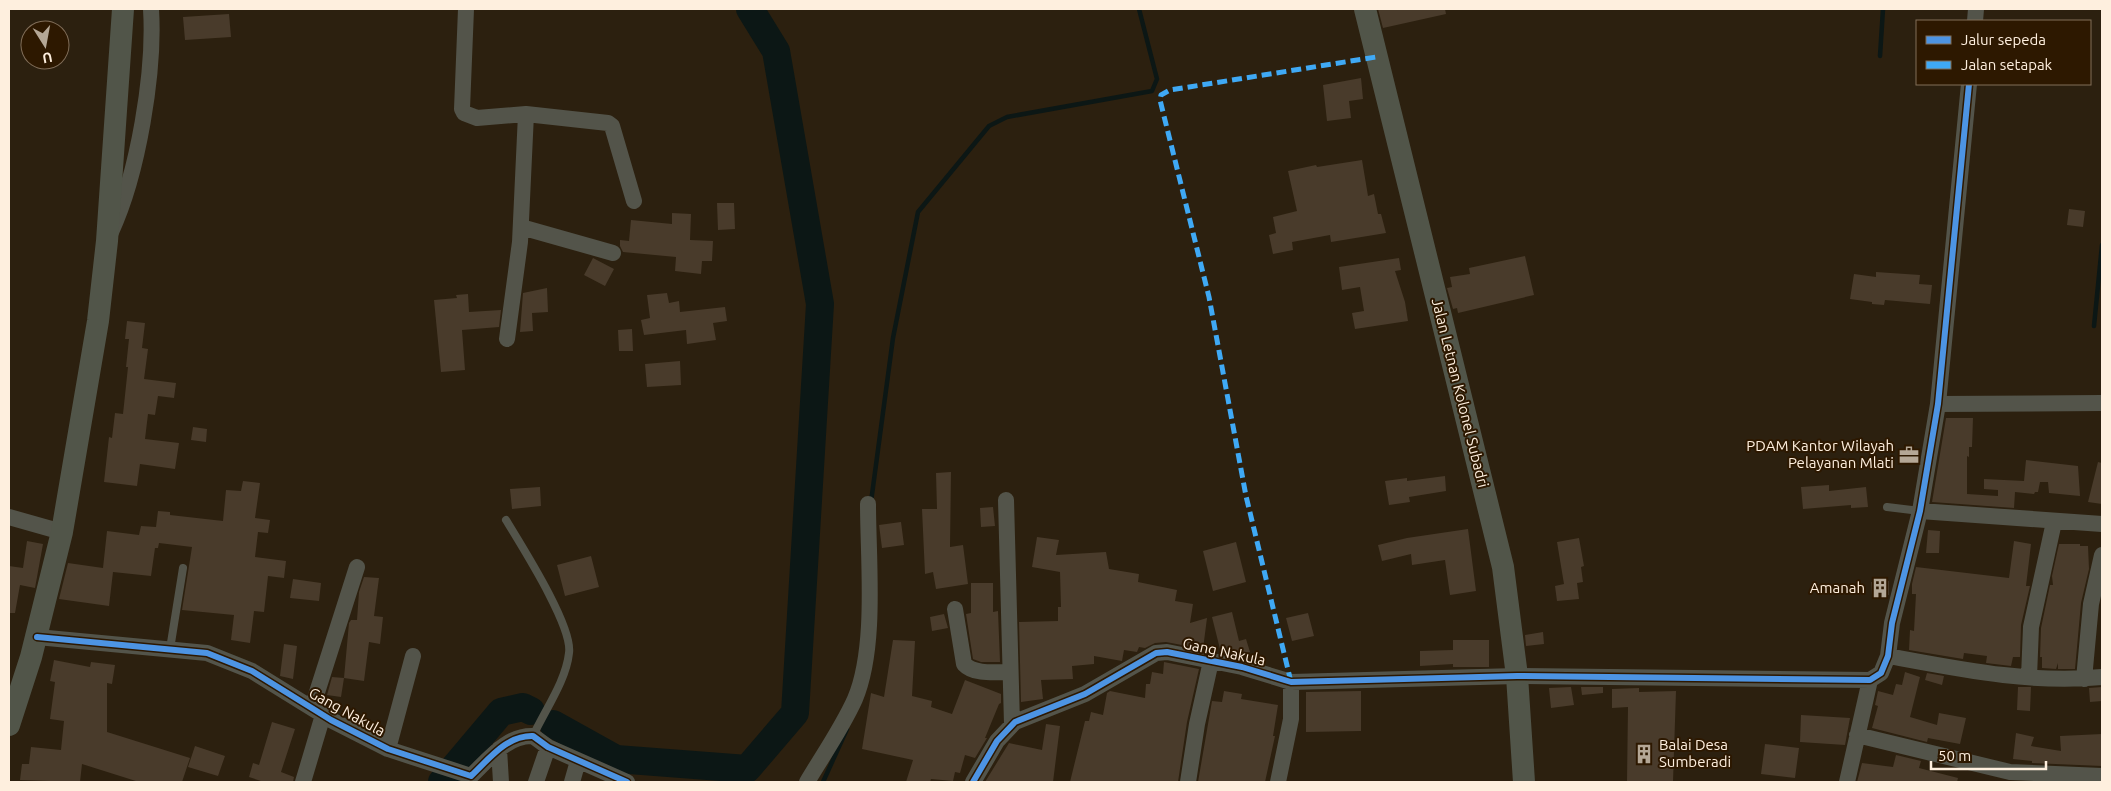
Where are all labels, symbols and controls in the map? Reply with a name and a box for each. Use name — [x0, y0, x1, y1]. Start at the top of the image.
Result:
north arrow — [20, 20, 70, 70]
legend — [1916, 20, 2091, 85]
text: Jalur sepeda — [1961, 31, 2046, 48]
text: U — [41, 49, 54, 67]
text: Jalan setapak — [1961, 56, 2053, 73]
street label: Jalan Letnan Kolonel Subadri — [1429, 296, 1492, 489]
place label: PDAM Kantor Wilayah Pelayanan Mlati — [1746, 437, 1894, 471]
office icon: PDAM Kantor Wilayah Pelayanan Mlati — [1898, 444, 1920, 466]
building icon: Amanah — [1869, 577, 1891, 599]
place label: Amanah — [1810, 579, 1865, 596]
street label: Gang Nakula — [1181, 634, 1267, 669]
street label: Gang Nakula — [306, 684, 388, 739]
place label: Balai Desa Sumberadi — [1659, 736, 1731, 770]
scale bar — [1931, 738, 2046, 770]
building icon: Balai Desa Sumberadi — [1633, 743, 1655, 765]
text: 50 m — [1938, 747, 1971, 764]

